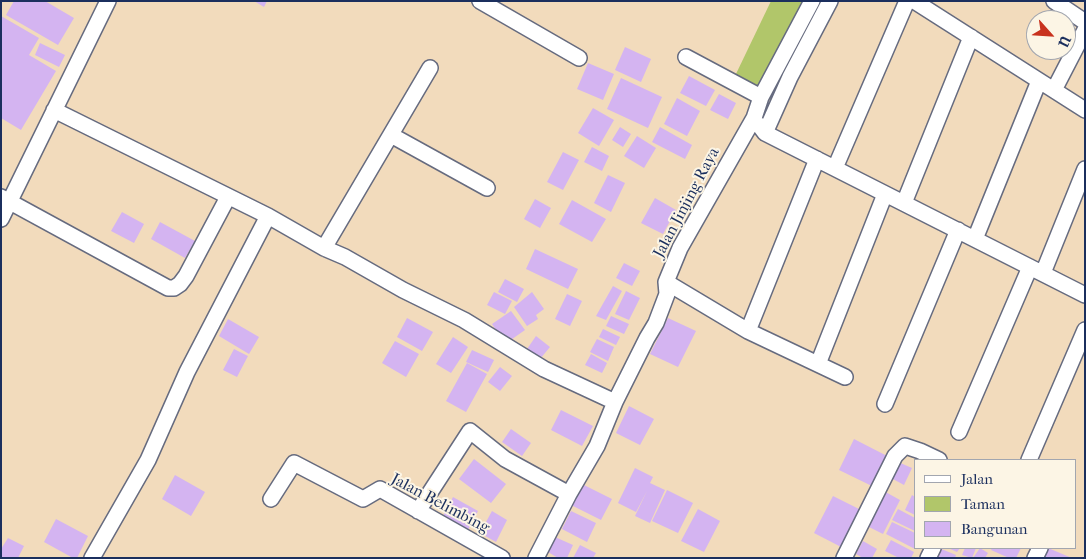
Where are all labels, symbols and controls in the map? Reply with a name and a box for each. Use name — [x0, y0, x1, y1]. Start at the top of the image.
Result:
north arrow — [1026, 10, 1076, 60]
text: U — [1054, 33, 1074, 50]
street label: Jalan Jinjing Raya — [650, 145, 724, 261]
legend — [914, 459, 1076, 549]
street label: Jalan Belimbing — [387, 470, 493, 538]
text: Jalan — [961, 470, 993, 488]
text: Taman — [961, 495, 1005, 513]
text: Bangunan — [961, 520, 1028, 538]

